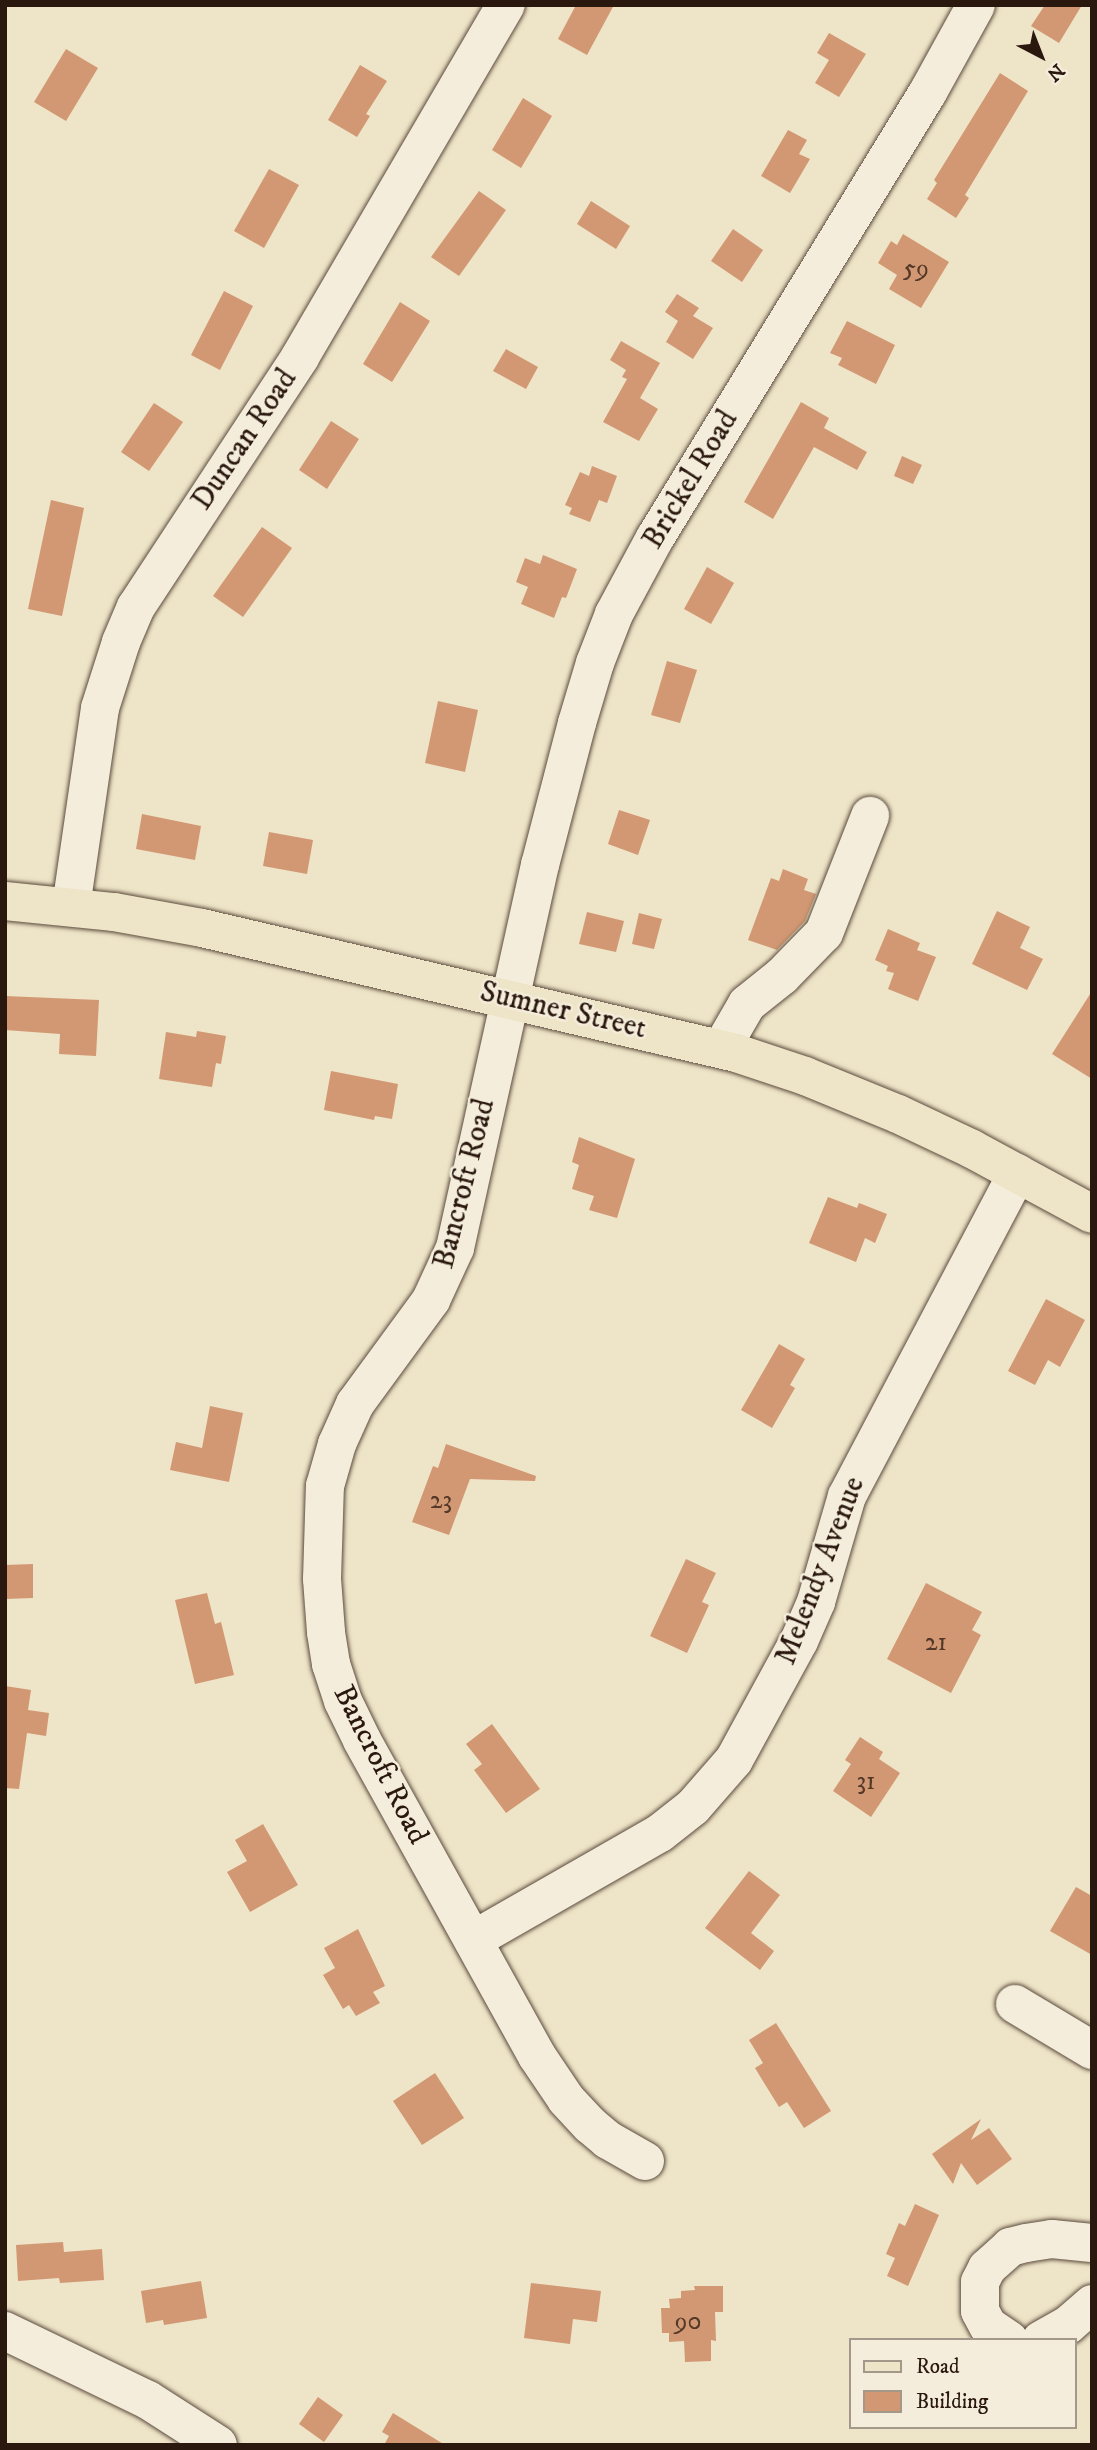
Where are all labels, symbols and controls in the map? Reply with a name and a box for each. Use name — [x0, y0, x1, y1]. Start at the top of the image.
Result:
north arrow — [1006, 21, 1076, 91]
text: N — [1042, 58, 1069, 86]
house number: 59 — [903, 253, 929, 285]
street label: Duncan Road — [185, 363, 305, 517]
street label: Brickel Road — [636, 404, 746, 556]
street label: Sumner Street — [476, 974, 650, 1048]
street label: Bancroft Road — [427, 1095, 503, 1273]
street label: Melendy Avenue — [769, 1472, 873, 1670]
house number: 23 — [430, 1485, 452, 1517]
house number: 21 — [925, 1627, 947, 1659]
street label: Bancroft Road — [325, 1679, 435, 1851]
house number: 31 — [856, 1766, 876, 1798]
house number: 90 — [675, 2306, 701, 2338]
legend — [848, 2338, 1076, 2429]
text: Road — [916, 2354, 960, 2380]
text: Building — [916, 2389, 988, 2415]

